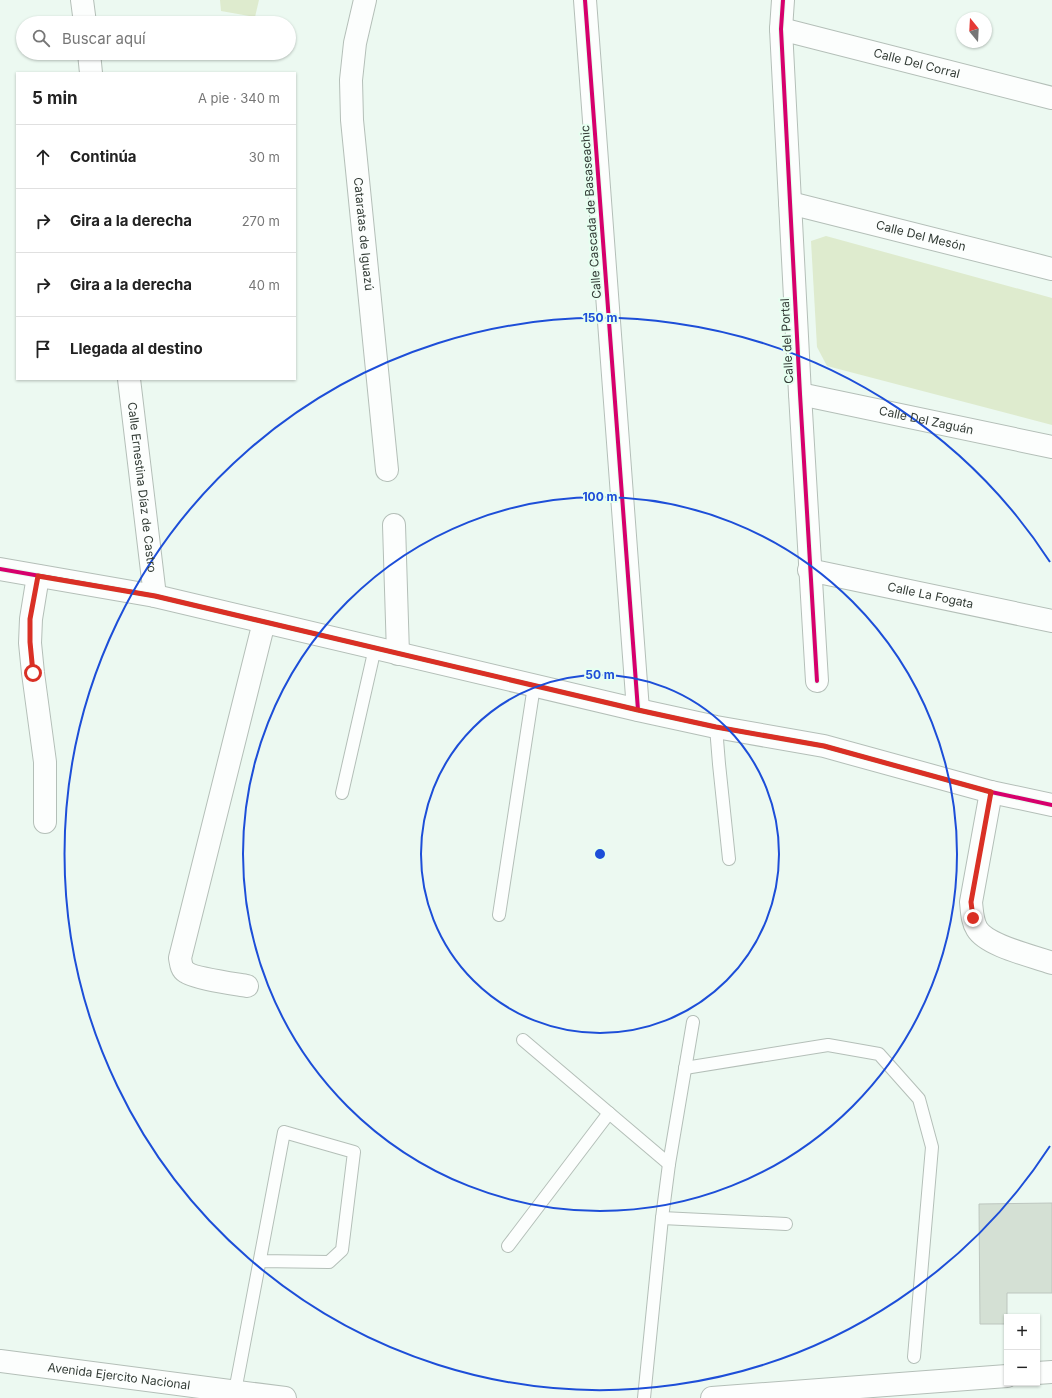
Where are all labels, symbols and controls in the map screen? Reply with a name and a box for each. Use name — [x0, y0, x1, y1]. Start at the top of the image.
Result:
north arrow — [956, 12, 992, 48]
search box — [16, 16, 296, 60]
icon: search — [30, 27, 52, 49]
text: Buscar aquí — [62, 29, 146, 48]
street label: Calle Del Corral — [872, 45, 962, 81]
text: 5 min — [32, 88, 78, 108]
text: A pie · 340 m — [198, 90, 280, 106]
street label: Calle Cascada de Basaseachic — [577, 125, 604, 299]
icon: ahead — [32, 146, 54, 168]
text: Continúa — [70, 147, 137, 166]
text: 30 m — [249, 149, 280, 165]
street label: Cataratas de Iguazú — [351, 177, 377, 291]
icon: right — [32, 210, 54, 232]
text: Gira a la derecha — [70, 211, 192, 230]
text: 270 m — [242, 213, 280, 229]
street label: Calle Del Mesón — [875, 217, 968, 254]
icon: right — [32, 274, 54, 296]
text: Gira a la derecha — [70, 275, 192, 294]
text: 40 m — [248, 277, 280, 293]
street label: Calle del Portal — [777, 298, 796, 384]
text: 150 m — [583, 310, 617, 325]
icon: arrive — [32, 338, 54, 360]
text: Llegada al destino — [70, 339, 203, 358]
street label: Calle Ernestina Díaz de Castro — [125, 401, 160, 573]
street label: Calle Del Zaguán — [878, 403, 975, 437]
text: 100 m — [582, 489, 618, 504]
street label: Calle La Fogata — [886, 579, 975, 611]
route start — [24, 664, 42, 682]
text: 50 m — [585, 667, 615, 682]
centre of rings — [593, 847, 607, 861]
route end — [964, 909, 982, 927]
map controls — [1004, 1314, 1040, 1386]
button: + — [1004, 1314, 1040, 1350]
button: − — [1004, 1350, 1040, 1386]
street label: Avenida Ejercito Nacional — [47, 1359, 191, 1393]

